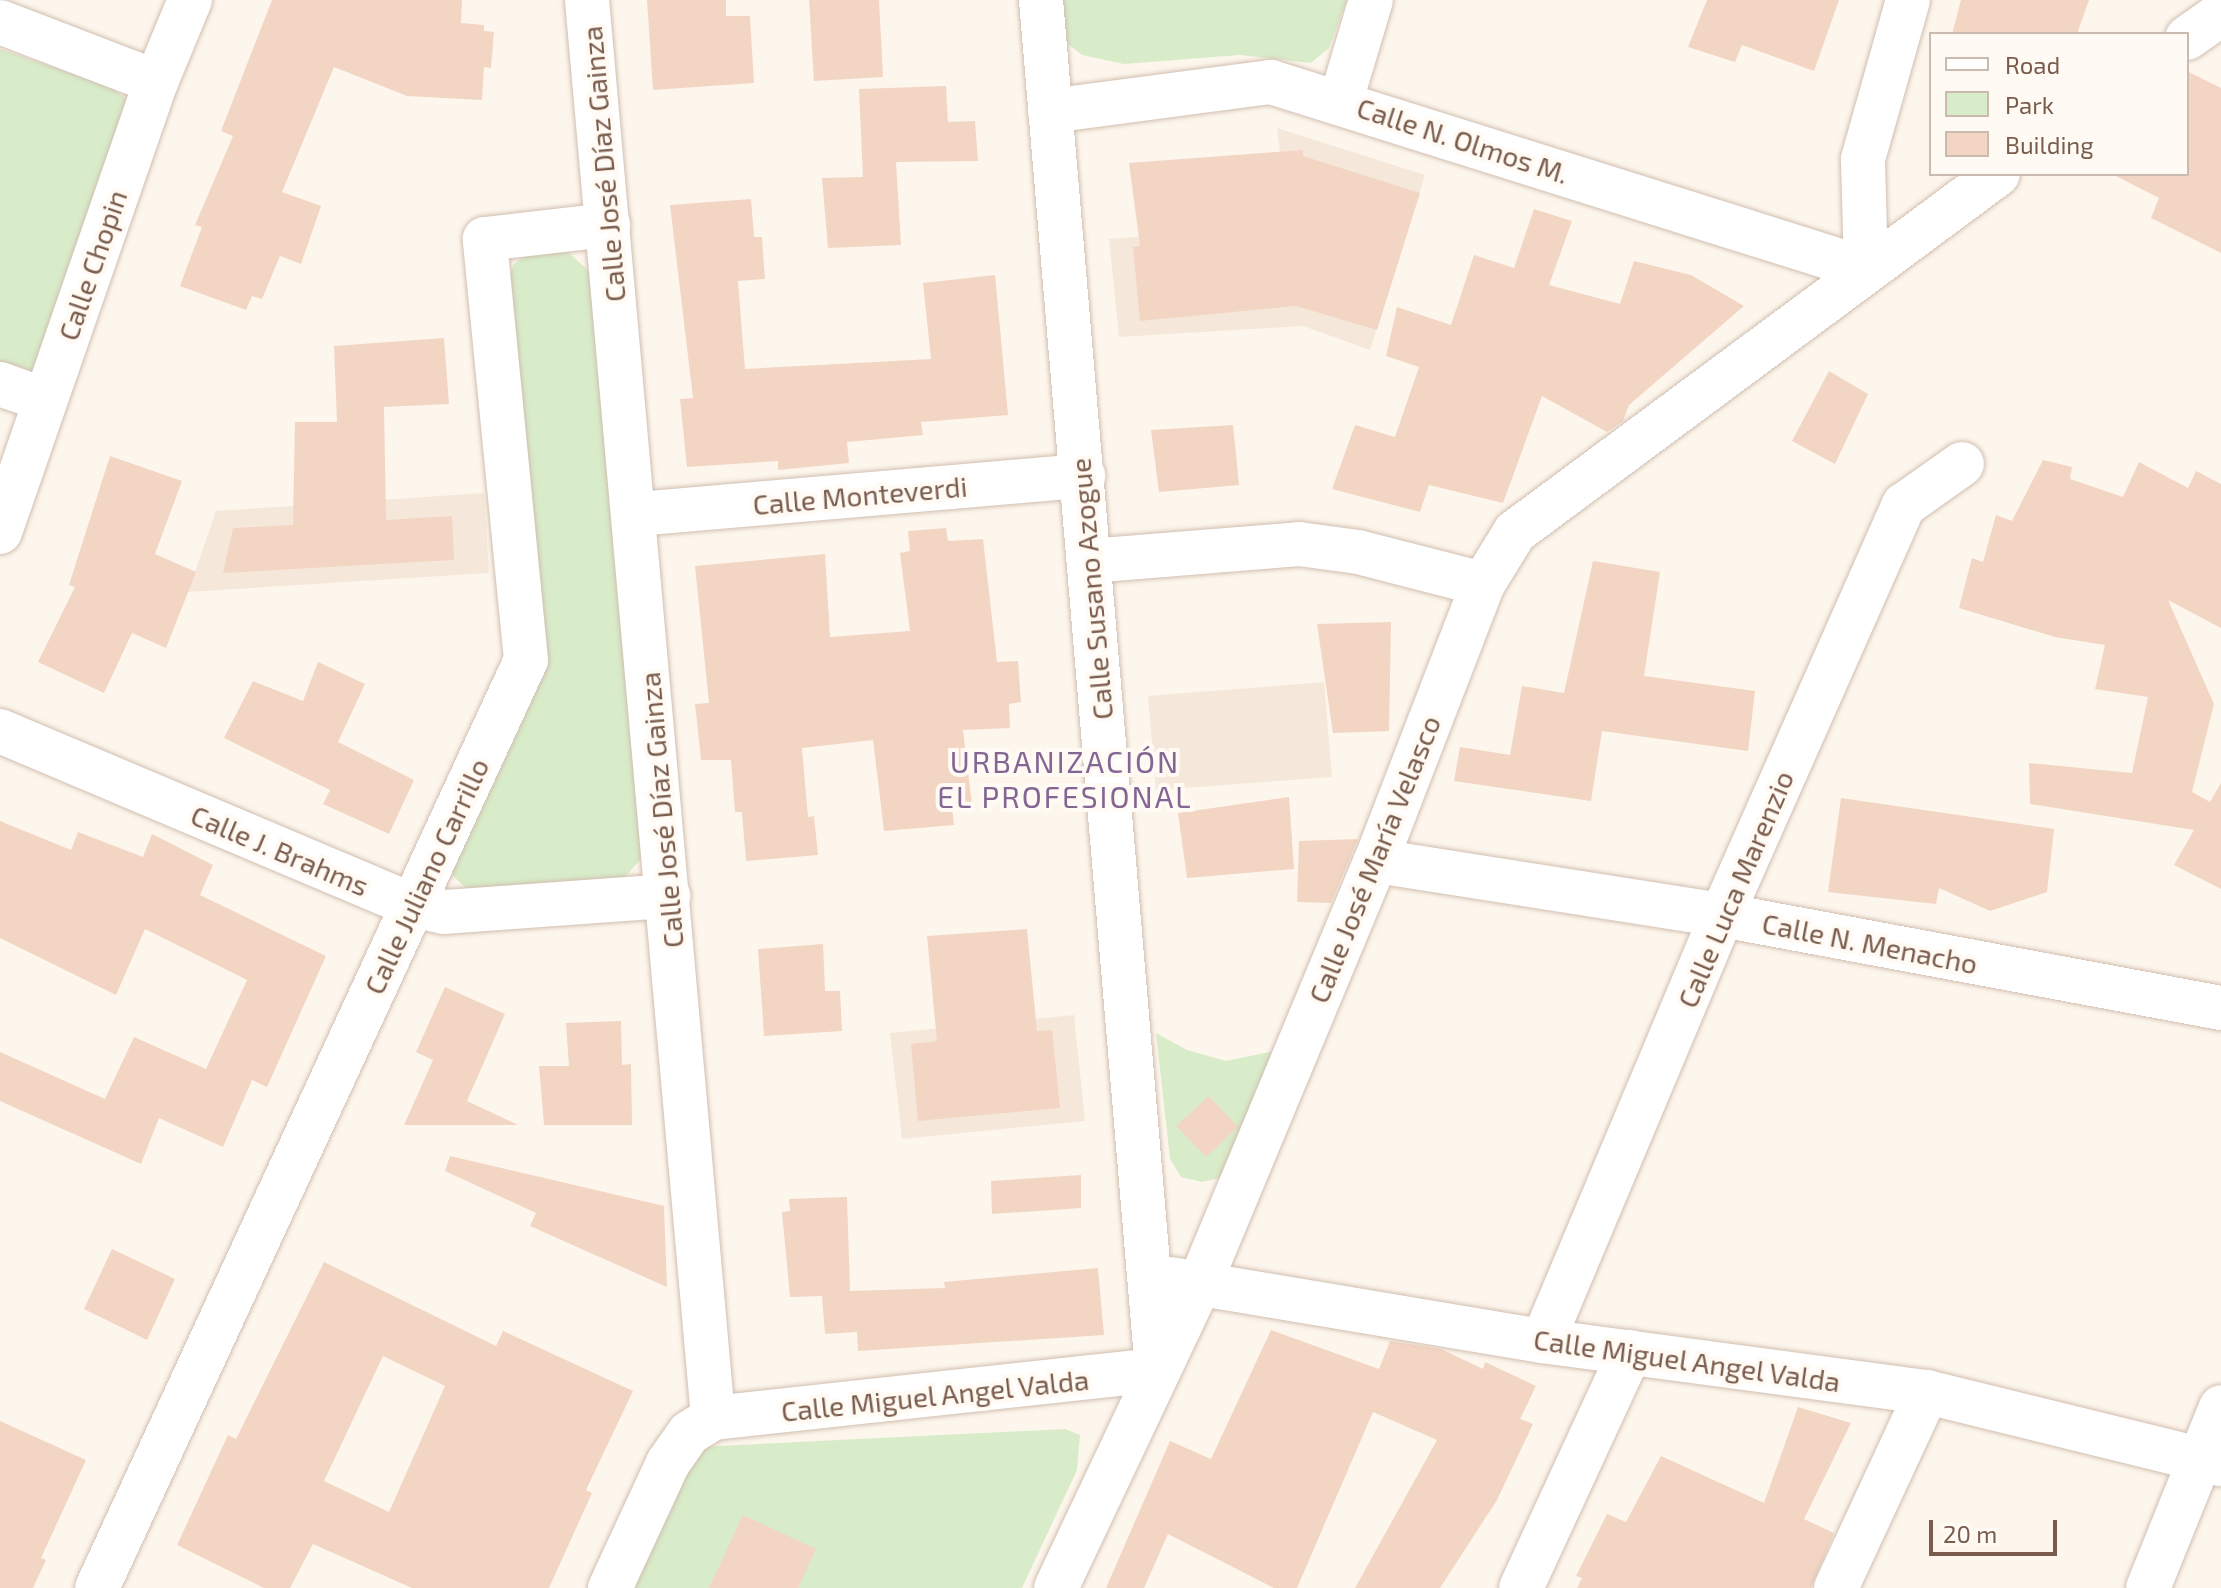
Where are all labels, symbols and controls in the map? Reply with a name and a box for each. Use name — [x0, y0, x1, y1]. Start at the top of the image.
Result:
street label: Calle José Díaz Gainza — [574, 24, 632, 304]
legend — [1929, 32, 2189, 176]
text: Road — [2005, 50, 2060, 79]
street label: Calle N. Olmos M. — [1353, 90, 1573, 190]
text: Park — [2005, 90, 2054, 119]
text: Building — [2005, 130, 2094, 159]
street label: Calle Chopin — [51, 185, 133, 345]
street label: Calle Susano Azogue — [1063, 456, 1119, 722]
street label: Calle Monteverdi — [751, 469, 969, 521]
street label: Calle José Díaz Gainza — [632, 670, 690, 950]
street label: Calle José María Velasco — [1301, 710, 1447, 1008]
district label: URBANIZACIÓN EL PROFESIONAL — [937, 743, 1193, 814]
street label: Calle Juliano Carrillo — [356, 752, 496, 1000]
street label: Calle Luca Marenzio — [1670, 765, 1800, 1013]
street label: Calle J. Brahms — [186, 797, 374, 903]
street label: Calle N. Menacho — [1759, 906, 1981, 980]
street label: Calle Miguel Angel Valda — [1530, 1322, 1844, 1398]
street label: Calle Miguel Angel Valda — [778, 1362, 1092, 1428]
scale bar — [1933, 1504, 2061, 1554]
text: 20 m — [1943, 1519, 1997, 1548]

